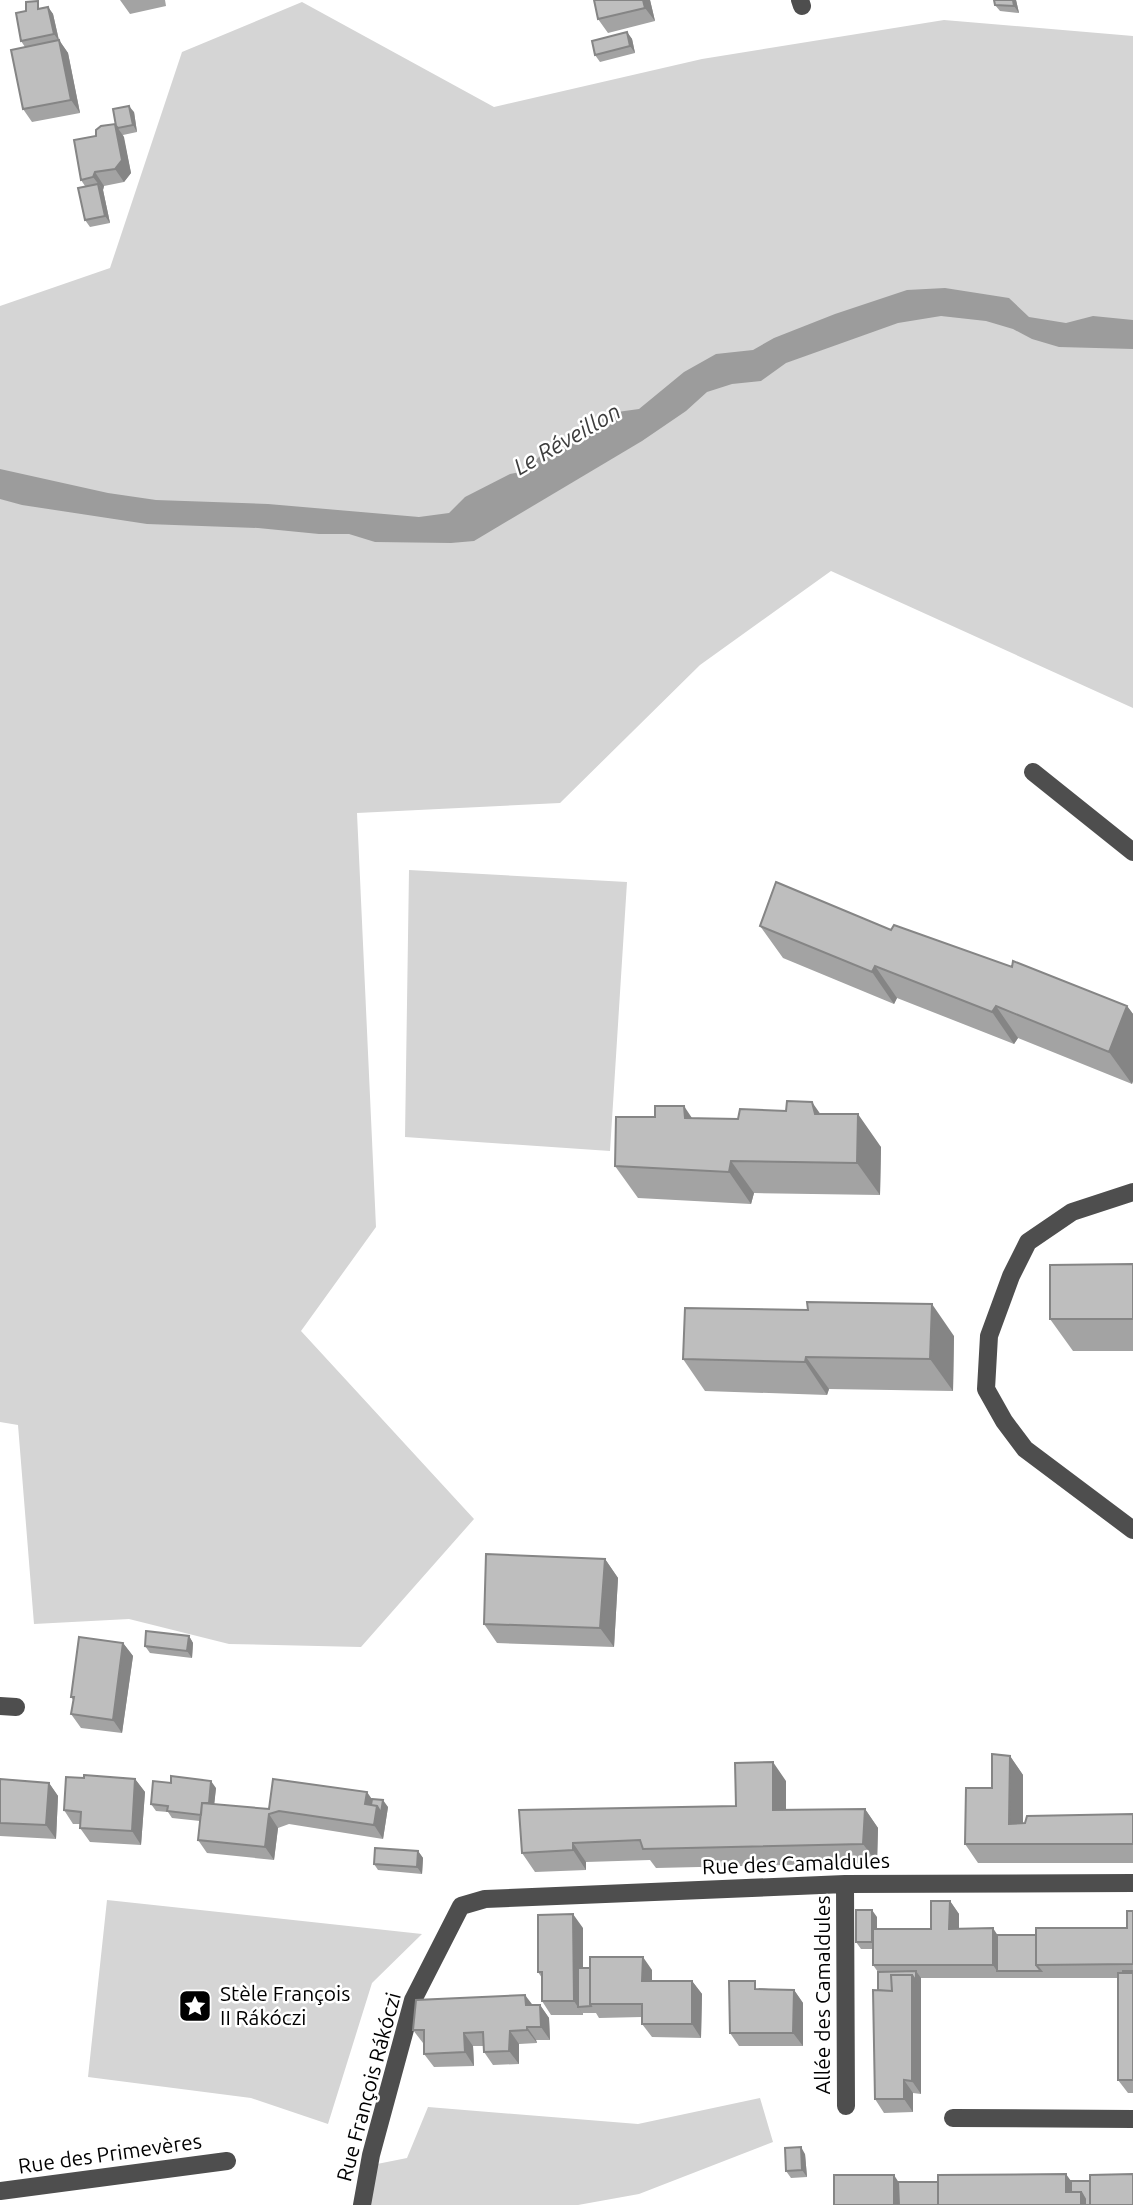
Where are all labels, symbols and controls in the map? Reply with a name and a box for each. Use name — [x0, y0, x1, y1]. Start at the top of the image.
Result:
water label: Le Réveillon — [509, 398, 624, 479]
street label: Rue des Camaldules — [702, 1848, 890, 1878]
street label: Allée des Camaldules — [810, 1895, 834, 2095]
place label: Stèle François II Rákóczi — [220, 1981, 350, 2029]
place icon: Stèle François II Rákóczi — [176, 1987, 214, 2025]
street label: Rue François Rákóczi — [331, 1990, 405, 2184]
street label: Rue des Primevères — [17, 2128, 203, 2178]

